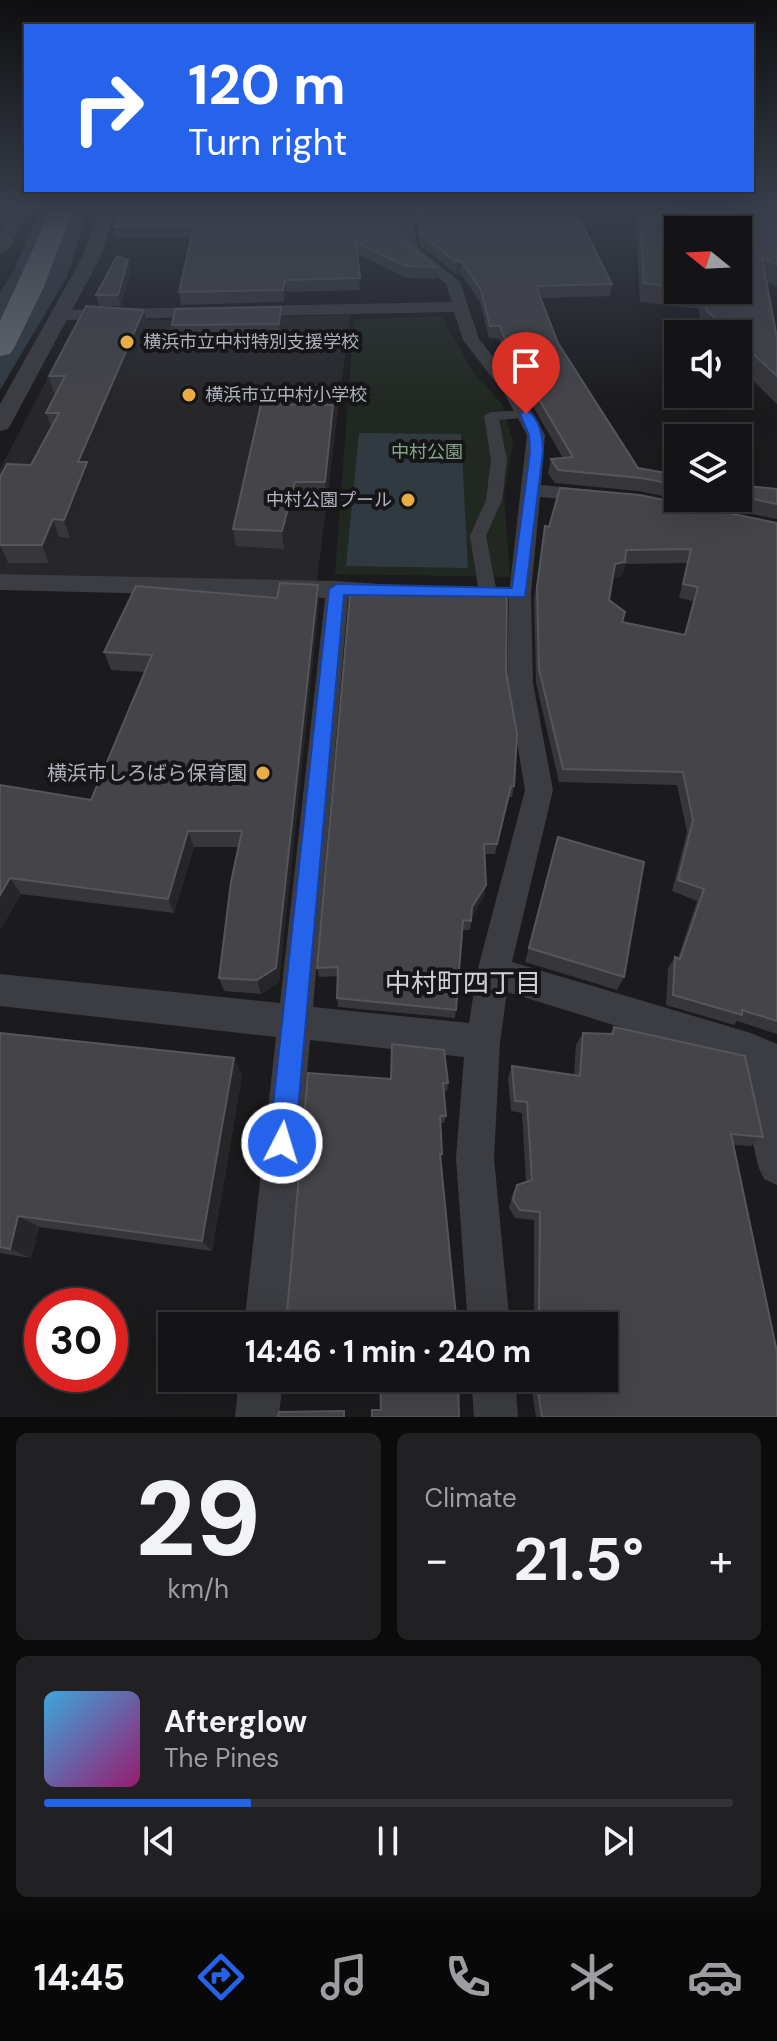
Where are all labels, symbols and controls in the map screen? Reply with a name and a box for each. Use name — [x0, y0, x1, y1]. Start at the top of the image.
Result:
text: 120 m — [188, 48, 346, 121]
icon: right — [56, 56, 160, 160]
text: Turn right — [188, 119, 347, 166]
north arrow — [664, 216, 752, 304]
map controls — [664, 216, 752, 512]
button: sound — [664, 320, 752, 408]
place label: 横浜市立中村特別支援学校 — [143, 330, 359, 354]
pin — [492, 332, 560, 414]
marker: 横浜市立中村特別支援学校 — [118, 333, 136, 351]
icon: arrive — [504, 344, 548, 388]
place label: 横浜市立中村小学校 — [205, 383, 367, 407]
marker: 横浜市立中村小学校 — [180, 386, 198, 404]
button: layers — [664, 424, 752, 512]
park label: 中村公園 — [391, 440, 463, 464]
place label: 中村公園プール — [266, 488, 392, 512]
marker: 中村公園プール — [399, 491, 417, 509]
place label: 横浜市しろばら保育園 — [47, 760, 247, 786]
marker: 横浜市しろばら保育園 — [254, 764, 272, 782]
district label: 中村町四丁目 — [385, 966, 541, 1000]
position arrow — [240, 1101, 324, 1185]
speed limit sign: 30 — [24, 1288, 128, 1392]
text: 14:46 · 1 min · 240 m — [245, 1332, 531, 1371]
text: 29 — [135, 1452, 261, 1587]
text: Climate — [425, 1481, 517, 1515]
text: 21.5° — [513, 1520, 644, 1599]
text: − — [425, 1531, 449, 1589]
text: + — [709, 1531, 733, 1589]
text: km/h — [168, 1572, 229, 1606]
text: Afterglow — [164, 1702, 307, 1741]
text: The Pines — [164, 1741, 279, 1775]
icon: previous — [137, 1819, 181, 1863]
icon: pause — [366, 1819, 410, 1863]
icon: next — [596, 1819, 640, 1863]
icon: directions — [193, 1949, 249, 2005]
icon: music — [316, 1949, 372, 2005]
icon: phone — [440, 1949, 496, 2005]
icon: climate — [564, 1949, 620, 2005]
icon: car — [687, 1949, 743, 2005]
text: 14:45 — [34, 1954, 125, 2001]

